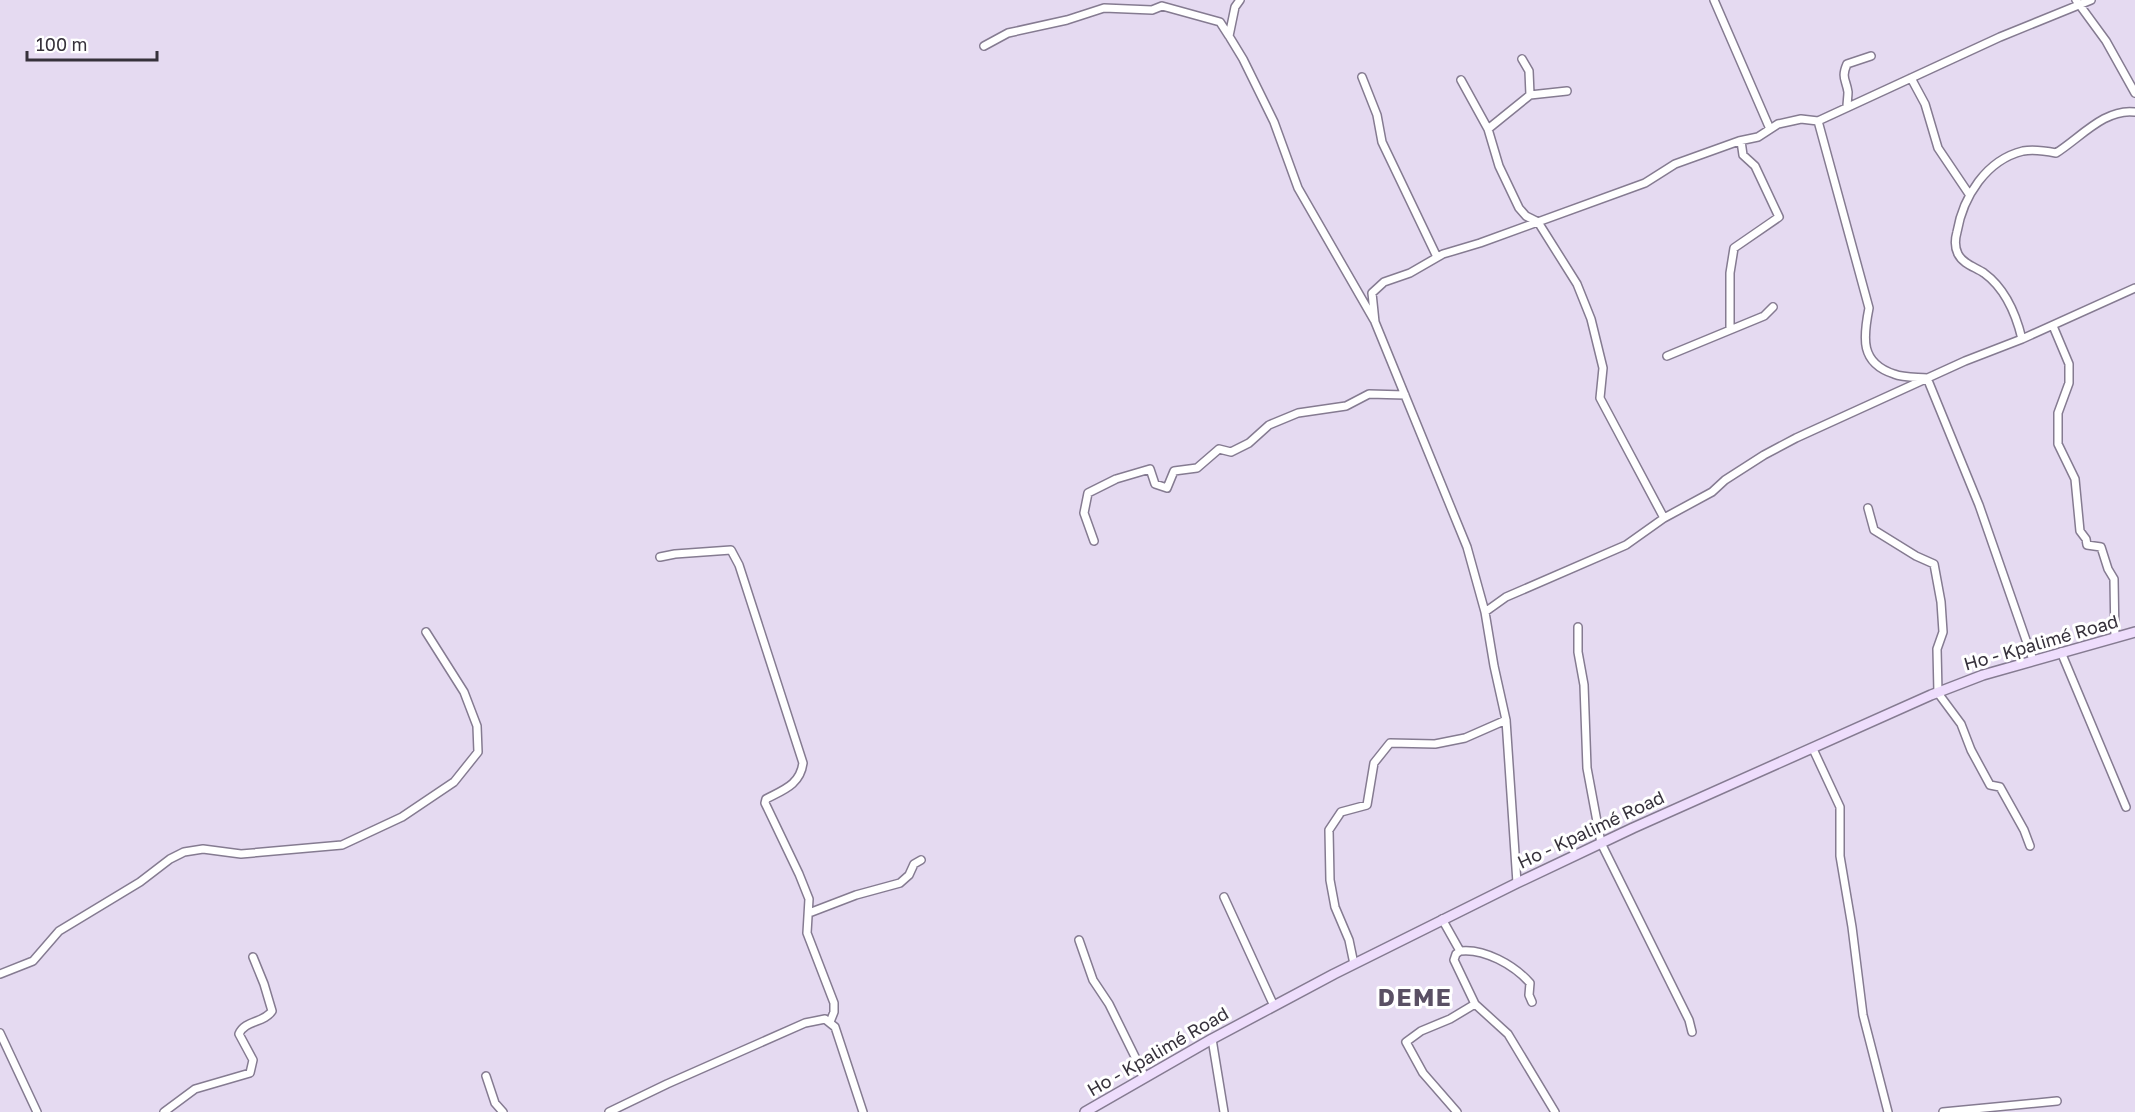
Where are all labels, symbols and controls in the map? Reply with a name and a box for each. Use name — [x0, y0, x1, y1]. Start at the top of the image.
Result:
scale bar — [27, 24, 158, 62]
text: 100 m — [36, 33, 87, 55]
street label: Ho - Kpalimé Road — [1961, 609, 2120, 675]
street label: Ho - Kpalimé Road — [1514, 785, 1668, 873]
district label: DEME — [1378, 982, 1452, 1011]
street label: Ho - Kpalimé Road — [1083, 1002, 1232, 1101]

